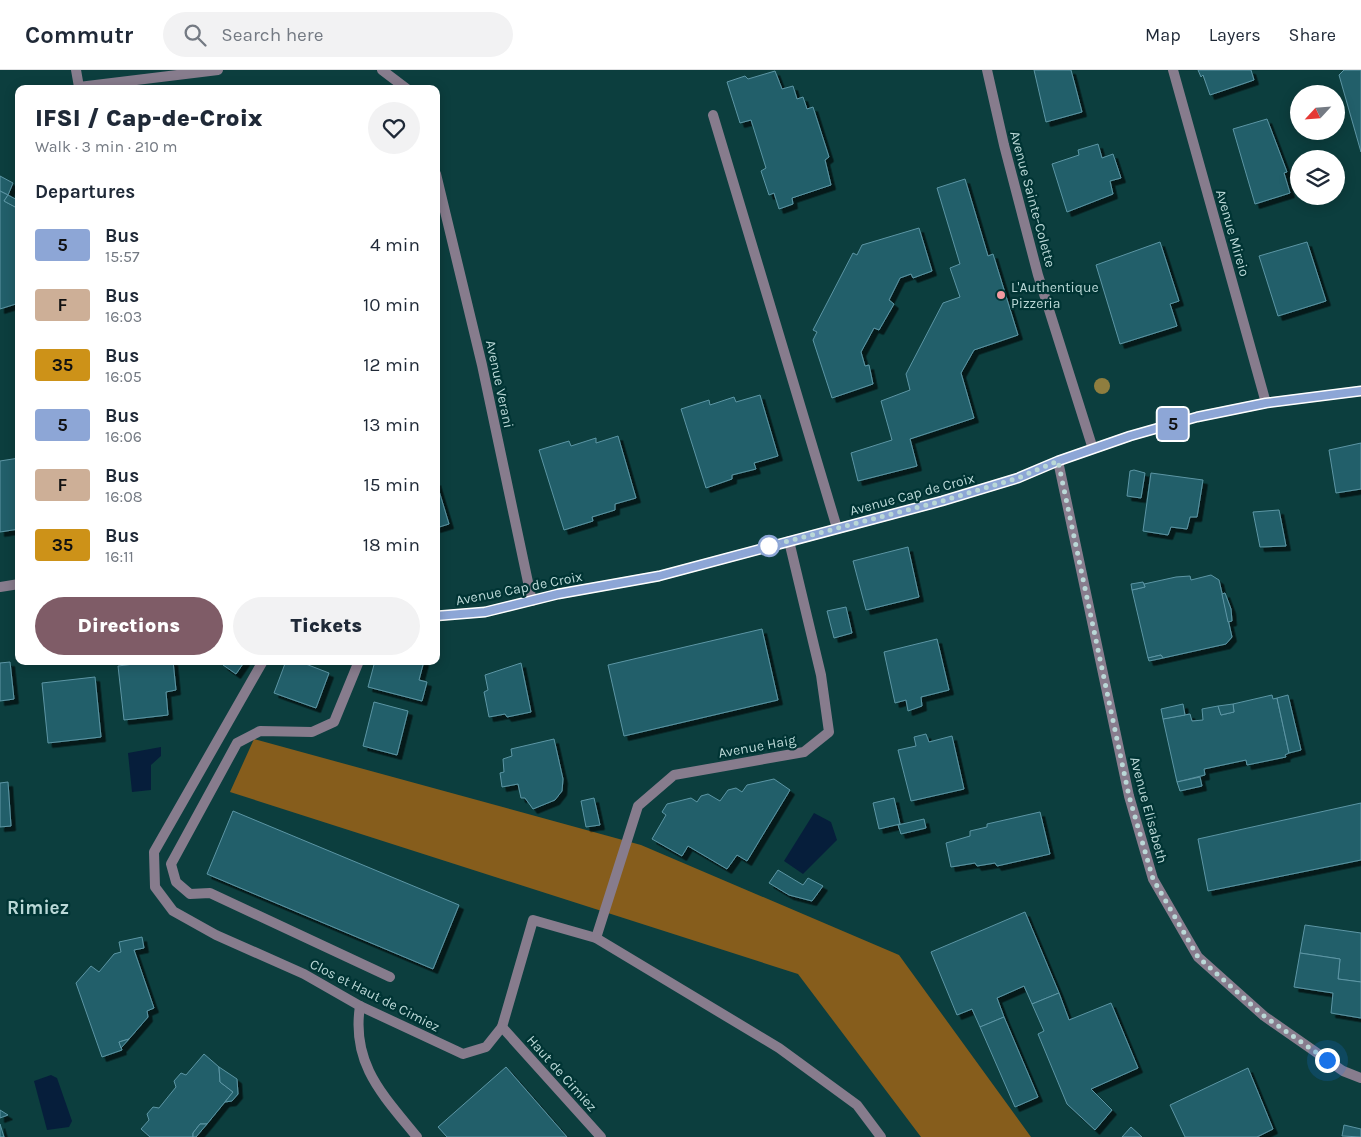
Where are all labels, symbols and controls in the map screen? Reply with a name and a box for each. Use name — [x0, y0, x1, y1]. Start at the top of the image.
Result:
search box — [163, 12, 513, 57]
text: Commutr — [25, 21, 133, 49]
icon: search — [181, 21, 209, 49]
text: Search here — [221, 24, 323, 46]
text: Map — [1145, 24, 1181, 46]
text: Layers — [1209, 24, 1261, 46]
text: Share — [1289, 24, 1336, 46]
north arrow — [1290, 85, 1345, 140]
map controls — [1290, 85, 1345, 205]
button: heart — [368, 102, 420, 154]
text: IFSI / Cap-de-Croix — [35, 104, 262, 132]
street label: Avenue Sainte-Colette — [1006, 129, 1059, 269]
text: Walk · 3 min · 210 m — [35, 137, 177, 156]
button: layers — [1290, 150, 1345, 205]
text: Departures — [35, 181, 135, 203]
street label: Avenue Mireio — [1212, 188, 1253, 279]
text: Bus — [105, 225, 139, 247]
text: 5 — [57, 234, 68, 256]
text: 4 min — [370, 234, 420, 256]
text: 15:57 — [105, 247, 140, 266]
place label: L'Authentique Pizzeria — [1011, 279, 1099, 312]
text: Bus — [105, 285, 139, 307]
marker: L'Authentique Pizzeria — [995, 289, 1007, 301]
text: F — [58, 294, 67, 316]
text: 10 min — [363, 294, 420, 316]
text: 16:03 — [105, 307, 142, 326]
street label: Avenue Verani — [482, 339, 517, 430]
text: Bus — [105, 345, 139, 367]
text: 35 — [52, 354, 73, 376]
text: 12 min — [363, 354, 420, 376]
text: 16:05 — [105, 367, 142, 386]
text: Bus — [105, 405, 139, 427]
line badge: 5 — [1157, 408, 1189, 440]
text: 5 — [1168, 413, 1178, 435]
text: 5 — [57, 414, 68, 436]
text: 13 min — [363, 414, 420, 436]
text: 16:06 — [105, 427, 142, 446]
text: Bus — [105, 465, 139, 487]
street label: Avenue Cap de Croix — [848, 470, 976, 519]
text: F — [58, 474, 67, 496]
text: 15 min — [364, 474, 420, 496]
text: 16:08 — [105, 487, 142, 506]
text: Bus — [105, 525, 139, 547]
text: 35 — [52, 534, 73, 556]
text: 18 min — [363, 534, 420, 556]
unlabelled marker — [758, 535, 780, 557]
text: 16:11 — [105, 547, 134, 566]
street label: Avenue Cap de Croix — [454, 568, 584, 609]
button: Directions — [35, 597, 223, 655]
button: Tickets — [233, 597, 420, 655]
street label: Avenue Haig — [717, 731, 797, 762]
street label: Avenue Elisabeth — [1126, 755, 1171, 865]
district label: Rimiez — [7, 897, 69, 919]
street label: Clos et Haut de Cimiez — [307, 955, 443, 1036]
street label: Haut de Cimiez — [523, 1032, 600, 1115]
your location — [1315, 1048, 1340, 1073]

